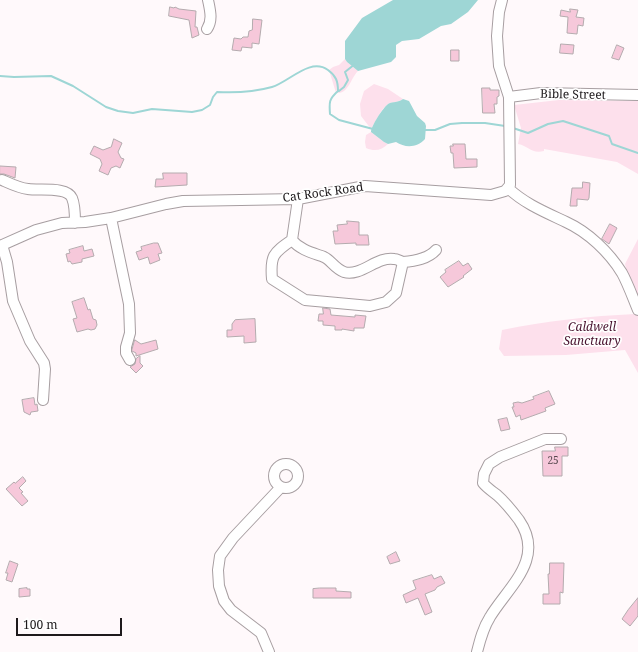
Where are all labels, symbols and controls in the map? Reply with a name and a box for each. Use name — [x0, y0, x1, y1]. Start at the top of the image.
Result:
street label: Bible Street — [540, 87, 606, 103]
street label: Cat Rock Road — [282, 180, 364, 206]
park label: Caldwell Sanctuary — [563, 321, 621, 349]
house number: 25 — [547, 455, 559, 467]
scale bar — [18, 610, 124, 636]
text: 100 m — [23, 616, 58, 633]

